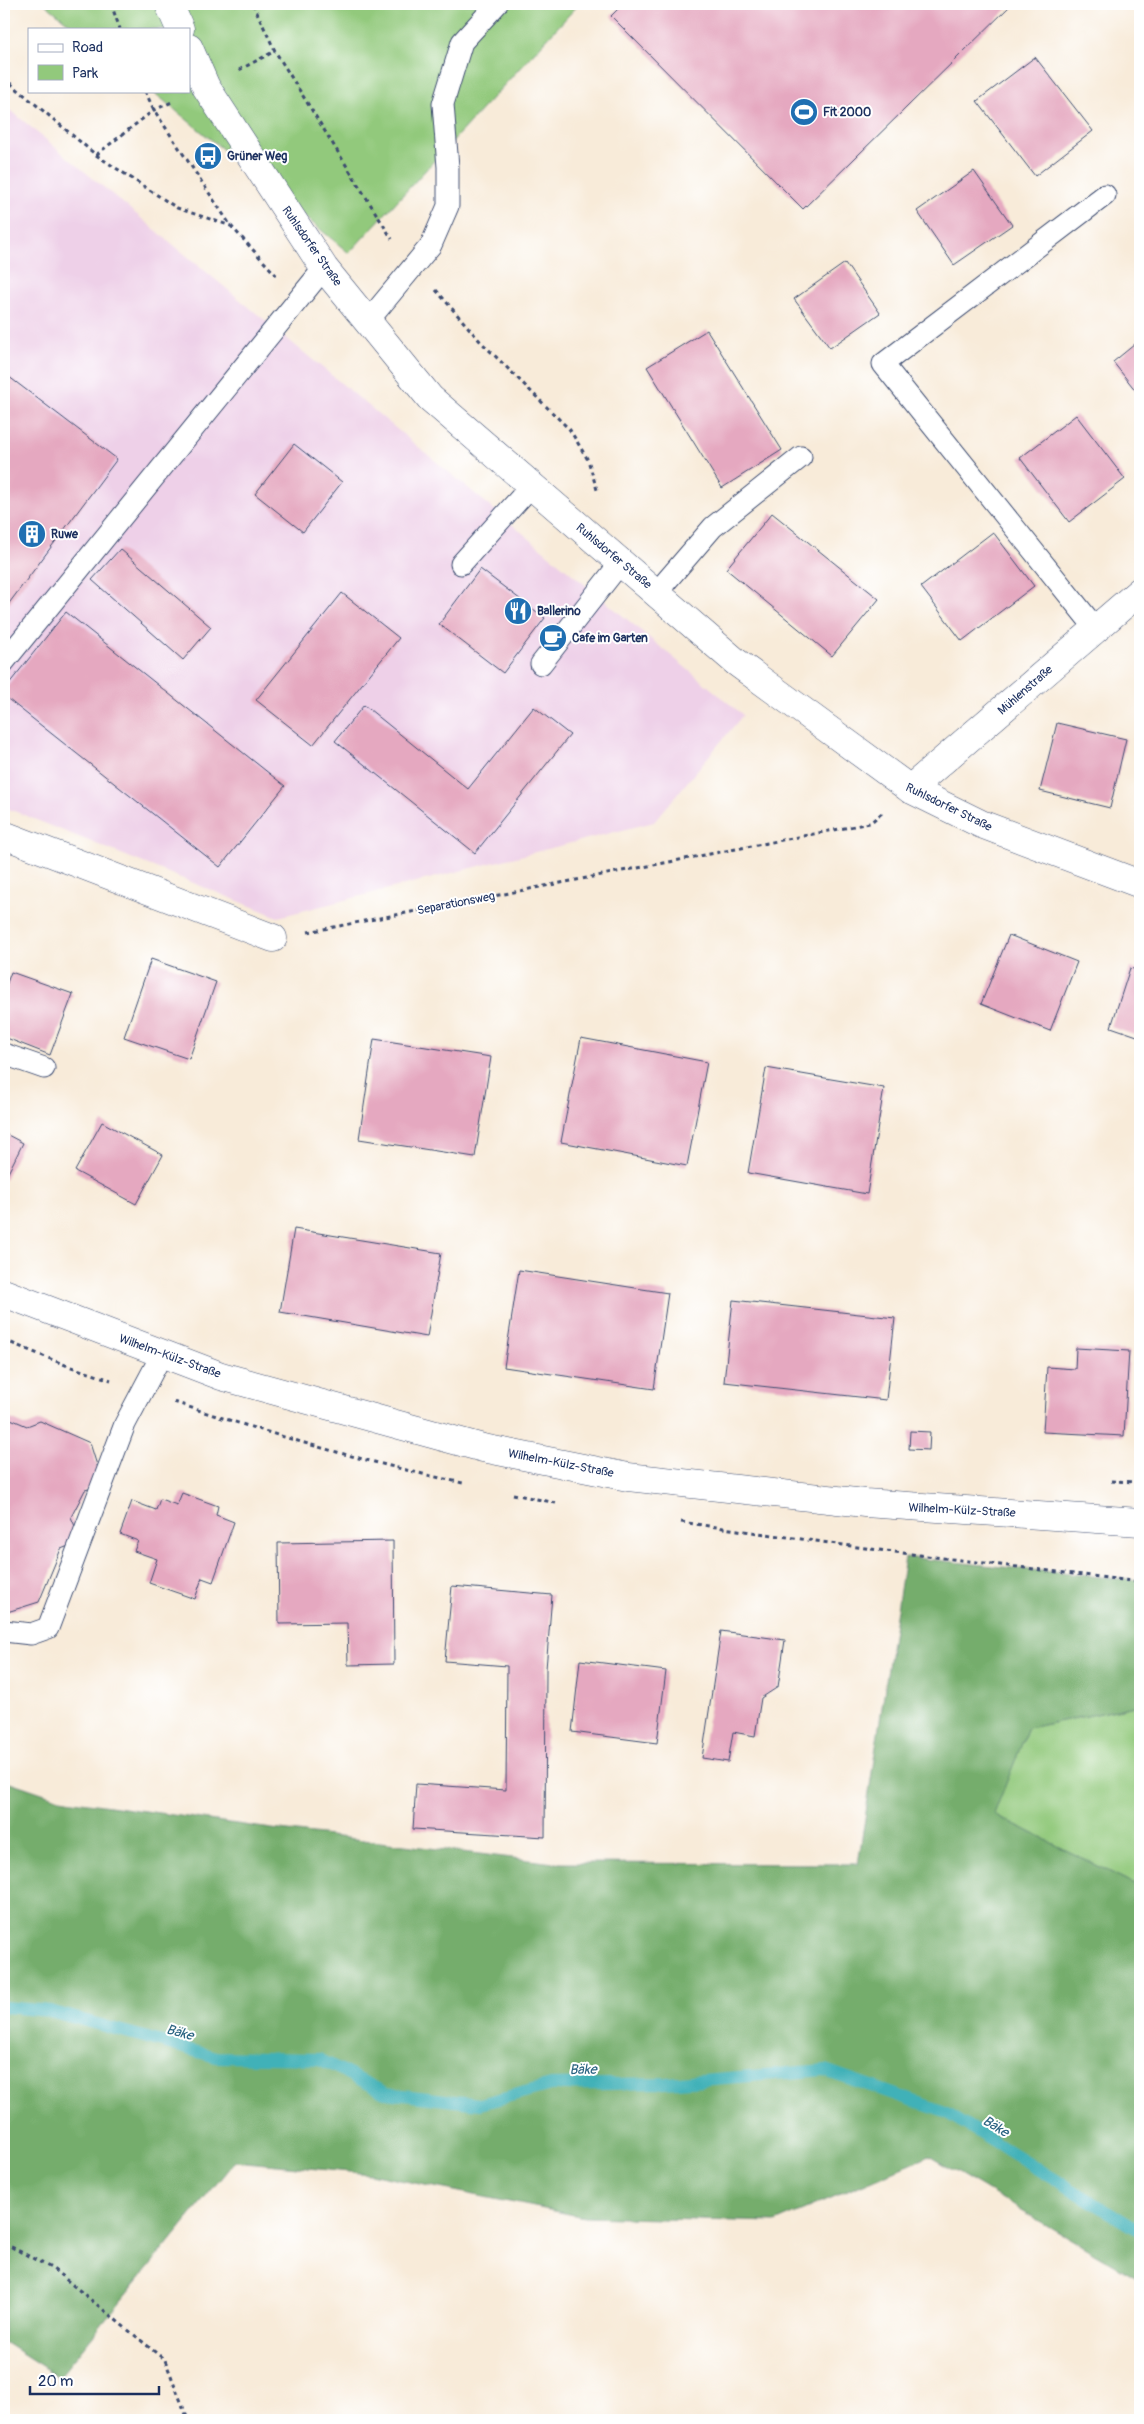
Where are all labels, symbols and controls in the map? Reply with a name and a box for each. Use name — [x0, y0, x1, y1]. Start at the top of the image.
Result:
legend — [28, 28, 190, 92]
text: Road — [72, 38, 103, 57]
text: Park — [72, 64, 99, 83]
sports icon: Fit 2000 — [789, 97, 819, 127]
place label: Fit 2000 — [823, 105, 871, 120]
bus stop icon: Grüner Weg — [193, 141, 223, 171]
place label: Grüner Weg — [227, 149, 287, 164]
street label: Ruhlsdorfer Straße — [278, 203, 345, 289]
building icon: Ruwe — [17, 519, 47, 549]
street label: Ruhlsdorfer Straße — [573, 520, 655, 592]
place label: Ruwe — [51, 527, 79, 542]
restaurant icon: Ballerino — [503, 596, 533, 626]
place label: Ballerino — [537, 604, 581, 619]
cafe icon: Cafe im Garten — [538, 623, 568, 653]
place label: Cafe im Garten — [572, 631, 648, 646]
street label: Mühlenstraße — [995, 662, 1056, 718]
street label: Ruhlsdorfer Straße — [903, 780, 995, 835]
street label: Separationsweg — [416, 889, 496, 918]
street label: Wilhelm-Külz-Straße — [117, 1331, 223, 1382]
street label: Wilhelm-Külz-Straße — [507, 1446, 615, 1481]
street label: Wilhelm-Külz-Straße — [908, 1500, 1016, 1521]
water label: Bäke — [164, 2021, 197, 2045]
water label: Bäke — [569, 2061, 599, 2078]
water label: Bäke — [980, 2112, 1014, 2142]
scale bar — [30, 2364, 159, 2396]
text: 20 m — [38, 2372, 73, 2391]

